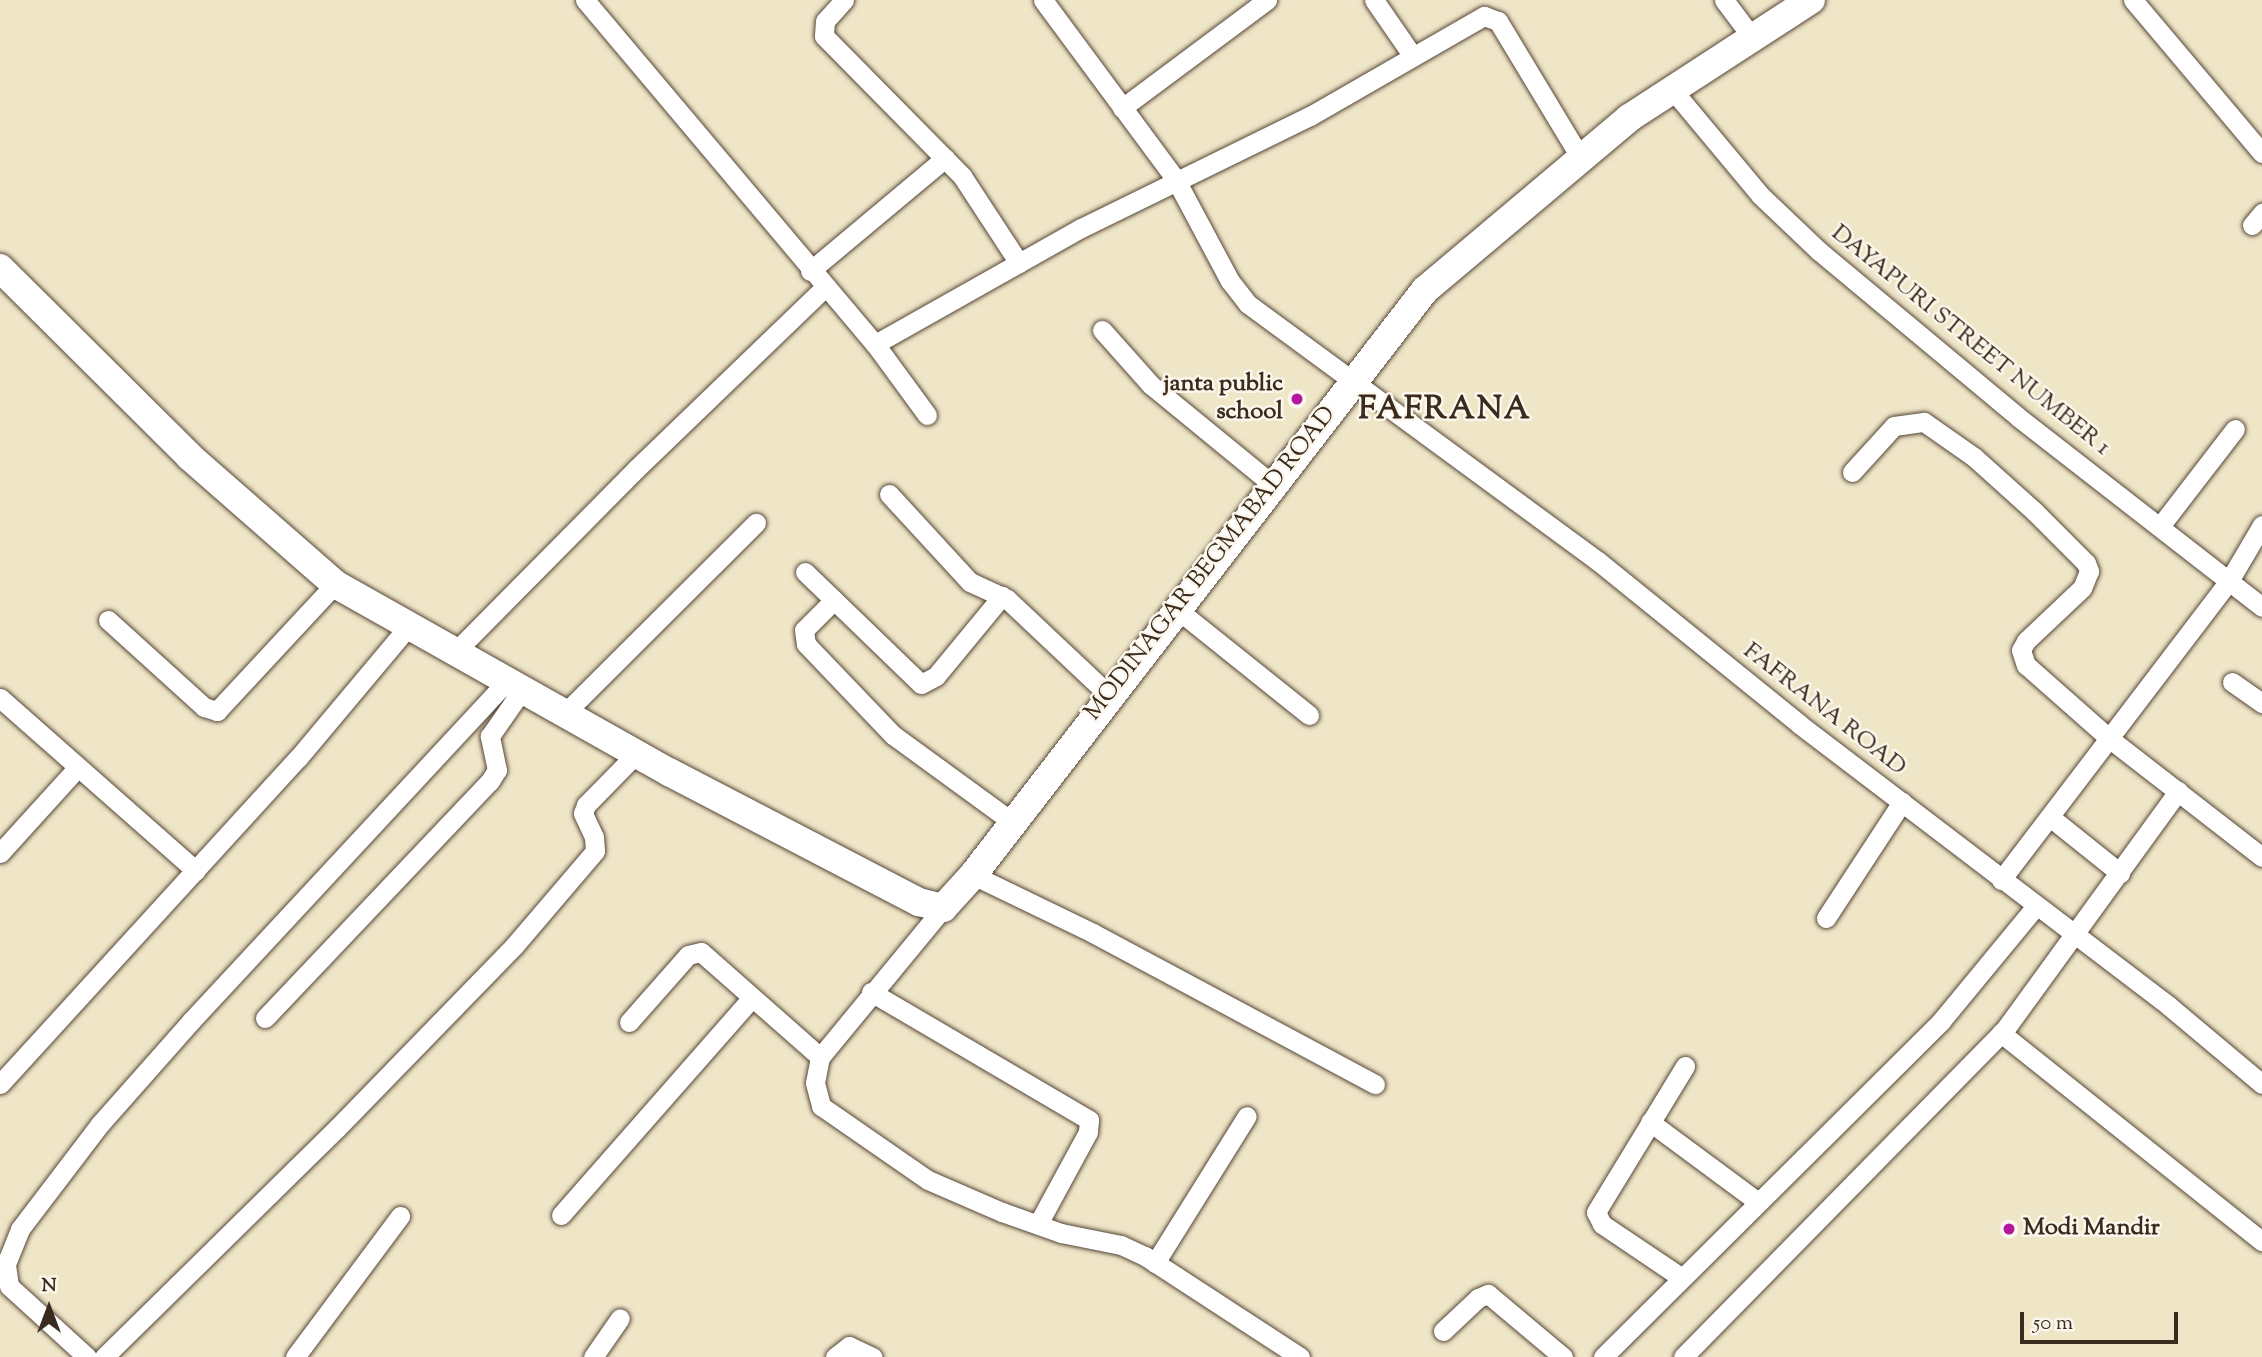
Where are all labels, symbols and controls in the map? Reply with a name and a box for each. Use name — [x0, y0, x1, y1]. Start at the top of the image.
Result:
street label: DAYAPURI STREET NUMBER 1 — [1825, 219, 2115, 463]
place label: janta public school — [1163, 371, 1283, 427]
marker: janta public school — [1289, 391, 1305, 407]
district label: FAFRANA — [1359, 391, 1531, 429]
street label: MODINAGAR BEGMABAD ROAD — [1079, 401, 1343, 727]
street label: FAFRANA ROAD — [1737, 637, 1911, 783]
place label: Modi Mandir — [2023, 1215, 2160, 1243]
marker: Modi Mandir — [2001, 1221, 2017, 1237]
north arrow — [14, 1273, 84, 1343]
text: N — [41, 1273, 57, 1300]
scale bar — [2024, 1298, 2182, 1342]
text: 50 m — [2033, 1309, 2073, 1339]

